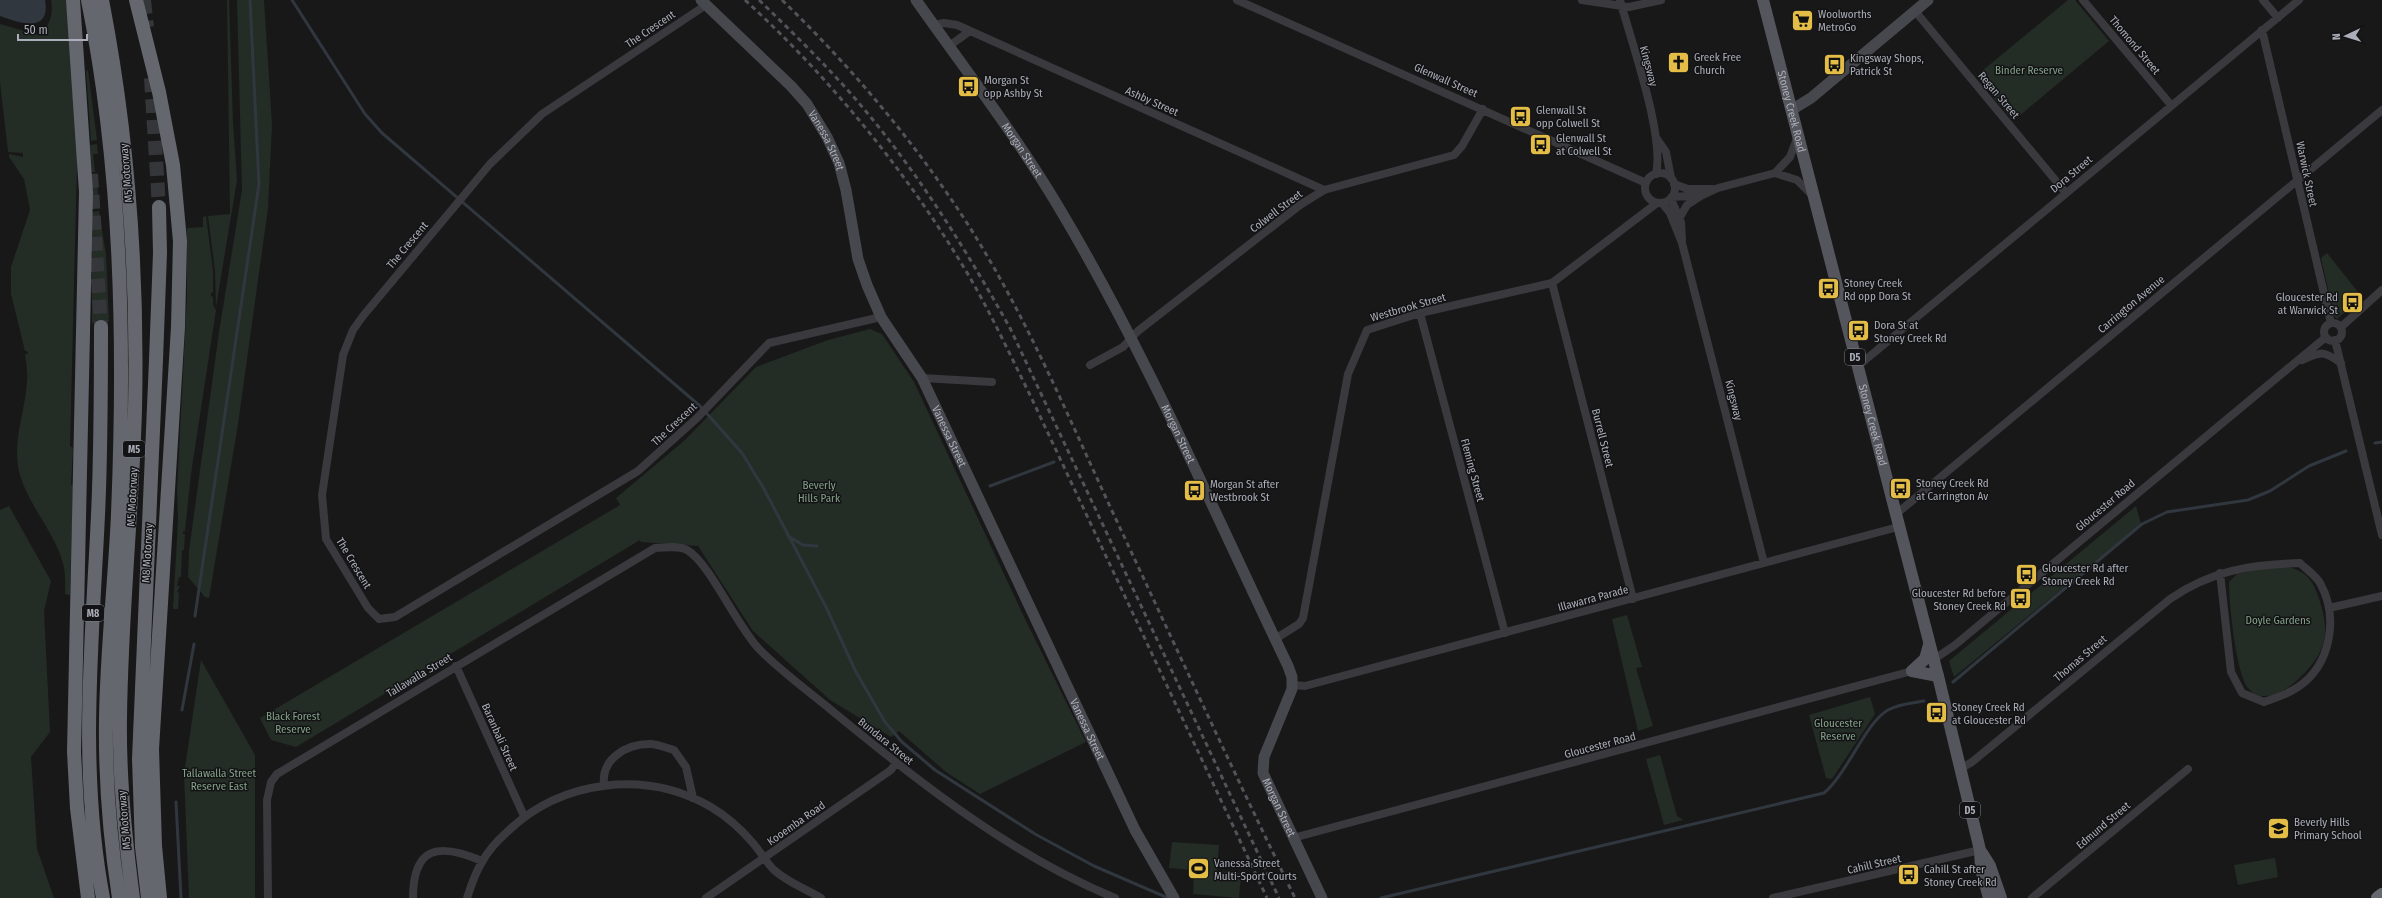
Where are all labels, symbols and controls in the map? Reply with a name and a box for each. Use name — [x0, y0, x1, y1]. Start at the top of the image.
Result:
supermarket icon: Woolworths MetroGo — [1790, 7, 1816, 33]
street label: The Crescent — [623, 8, 678, 51]
place label: Woolworths MetroGo — [1818, 8, 1872, 34]
street label: Thomond Street — [2106, 13, 2163, 77]
scale bar — [18, 16, 87, 42]
north arrow — [2326, 16, 2366, 56]
text: 50 m — [24, 23, 48, 37]
text: N — [2330, 33, 2343, 40]
street label: Kingsway — [1637, 45, 1660, 88]
church icon: Greek Free Church — [1665, 50, 1691, 76]
place label: Greek Free Church — [1694, 51, 1741, 77]
bus stop icon: Kingsway Shops, Patrick St — [1822, 51, 1848, 77]
place label: Kingsway Shops, Patrick St — [1850, 52, 1924, 78]
street label: Glenwall Street — [1412, 61, 1480, 100]
park label: Binder Reserve — [1995, 64, 2063, 77]
street label: Stoney Creek Road — [1775, 69, 1808, 154]
street label: Regan Street — [1975, 69, 2022, 122]
bus stop icon: Morgan St opp Ashby St — [955, 73, 981, 99]
place label: Morgan St opp Ashby St — [984, 74, 1043, 100]
street label: Ashby Street — [1123, 84, 1181, 119]
bus stop icon: Glenwall St opp Colwell St — [1508, 103, 1534, 129]
place label: Glenwall St opp Colwell St — [1536, 104, 1601, 130]
street label: Vanessa Street — [805, 108, 847, 172]
street label: Morgan Street — [999, 121, 1045, 181]
bus stop icon: Glenwall St at Colwell St — [1528, 131, 1554, 157]
place label: Glenwall St at Colwell St — [1556, 132, 1612, 158]
street label: Warwick Street — [2293, 140, 2320, 208]
street label: M5 Motorway — [117, 143, 136, 203]
street label: Dora Street — [2048, 153, 2095, 196]
street label: Colwell Street — [1248, 187, 1305, 235]
street label: The Crescent — [384, 219, 431, 271]
street label: Carrington Avenue — [2095, 273, 2167, 336]
bus stop icon: Stoney Creek Rd opp Dora St — [1815, 276, 1841, 302]
place label: Stoney Creek Rd opp Dora St — [1844, 277, 1911, 303]
street label: Westbrook Street — [1369, 290, 1448, 324]
bus stop icon: Gloucester Rd at Warwick St — [2340, 290, 2366, 316]
place label: Gloucester Rd at Warwick St — [2276, 291, 2338, 317]
bus stop icon: Dora St at Stoney Creek Rd — [1846, 318, 1872, 344]
place label: Dora St at Stoney Creek Rd — [1874, 319, 1947, 345]
road number: D5 — [1845, 349, 1865, 365]
street label: Kingsway — [1722, 379, 1745, 422]
street label: Stoney Creek Road — [1856, 383, 1889, 467]
street label: The Crescent — [649, 400, 700, 449]
street label: Morgan Street — [1158, 403, 1198, 466]
street label: Vanessa Street — [929, 404, 969, 469]
street label: Burrell Street — [1589, 407, 1616, 469]
street label: Fleming Street — [1458, 437, 1487, 504]
road number: M5 — [123, 441, 145, 457]
street label: M5 Motorway — [124, 467, 141, 527]
bus stop icon: Stoney Creek Rd at Carrington Av — [1887, 476, 1913, 502]
bus stop icon: Morgan St after Westbrook St — [1182, 477, 1208, 503]
place label: Stoney Creek Rd at Carrington Av — [1916, 477, 1989, 503]
street label: Gloucester Road — [2073, 477, 2138, 534]
place label: Morgan St after Westbrook St — [1210, 478, 1279, 504]
park label: Beverly Hills Park — [798, 479, 841, 505]
street label: M8 Motorway — [139, 523, 156, 583]
street label: The Crescent — [333, 535, 374, 592]
bus stop icon: Gloucester Rd after Stoney Creek Rd — [2013, 561, 2039, 587]
place label: Gloucester Rd after Stoney Creek Rd — [2042, 562, 2129, 588]
street label: Illawarra Parade — [1556, 583, 1630, 614]
bus stop icon: Gloucester Rd before Stoney Creek Rd — [2008, 586, 2034, 612]
place label: Gloucester Rd before Stoney Creek Rd — [1912, 587, 2006, 613]
road number: M8 — [82, 605, 104, 621]
park label: Doyle Gardens — [2246, 614, 2311, 627]
street label: Thomas Street — [2051, 632, 2110, 684]
street label: Tallawalla Street — [384, 651, 455, 700]
street label: Vanessa Street — [1067, 697, 1107, 763]
bus stop icon: Stoney Creek Rd at Gloucester Rd — [1923, 700, 1949, 726]
street label: Baranbali Street — [479, 701, 520, 773]
place label: Stoney Creek Rd at Gloucester Rd — [1952, 701, 2026, 727]
park label: Black Forest Reserve — [266, 710, 320, 736]
street label: Bundara Street — [855, 715, 916, 768]
park label: Gloucester Reserve — [1814, 717, 1862, 743]
street label: Gloucester Road — [1563, 730, 1637, 761]
park label: Tallawalla Street Reserve East — [182, 767, 256, 793]
street label: Morgan Street — [1259, 776, 1298, 839]
street label: M5 Motorway — [115, 790, 134, 850]
street label: Kooemba Road — [765, 799, 828, 848]
street label: Edmund Street — [2074, 799, 2133, 852]
road number: D5 — [1960, 802, 1980, 818]
school or university icon: Beverly Hills Primary School — [2266, 815, 2292, 841]
place label: Beverly Hills Primary School — [2294, 816, 2362, 842]
street label: Cahill Street — [1846, 852, 1903, 877]
sports icon: Vanessa Street Multi-Sport Courts — [1186, 856, 1212, 882]
place label: Vanessa Street Multi-Sport Courts — [1214, 857, 1297, 883]
bus stop icon: Cahill St after Stoney Creek Rd — [1896, 862, 1922, 888]
place label: Cahill St after Stoney Creek Rd — [1924, 863, 1997, 889]

